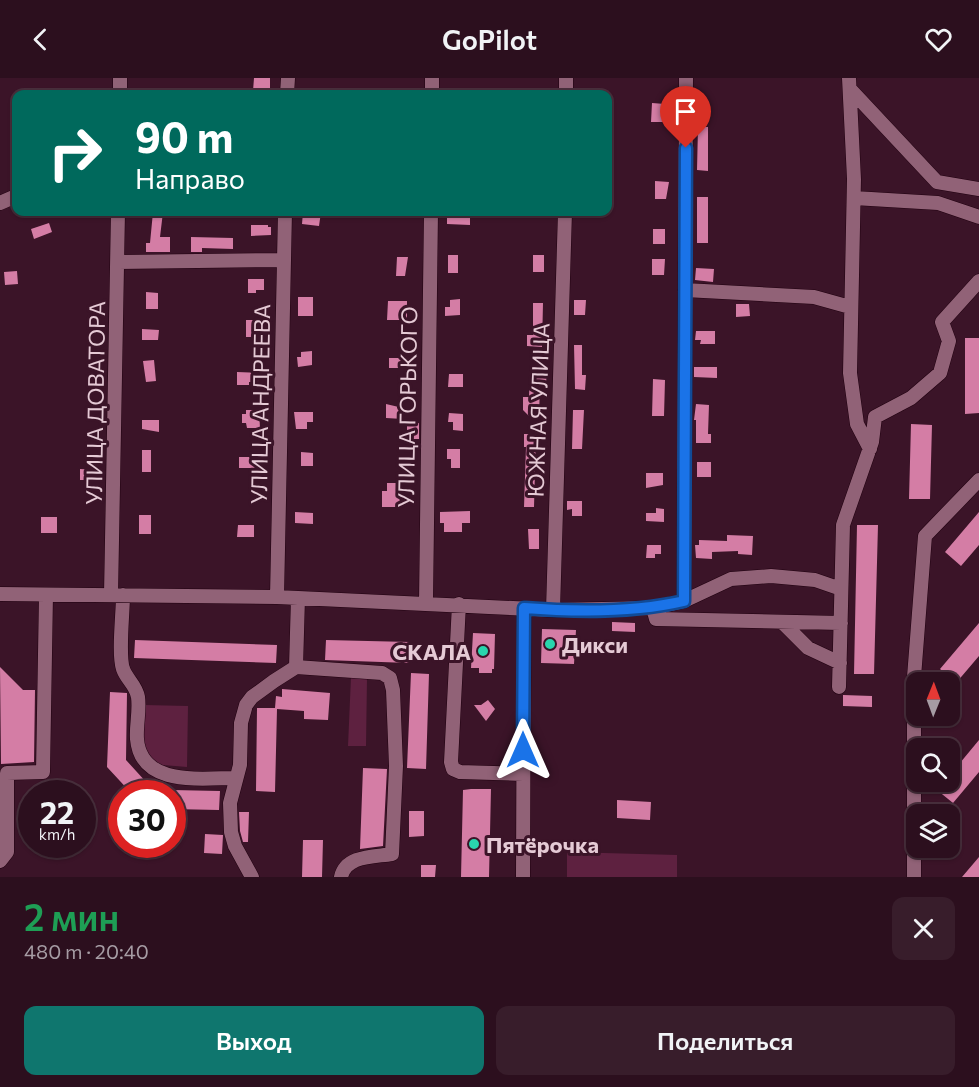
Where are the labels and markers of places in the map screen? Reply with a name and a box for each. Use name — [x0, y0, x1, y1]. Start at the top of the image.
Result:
pin — [660, 86, 711, 148]
place label: Дикси — [562, 631, 628, 658]
marker: Дикси — [543, 637, 557, 651]
place label: СКАЛА — [392, 638, 471, 665]
marker: СКАЛА — [476, 644, 490, 658]
place label: Пятёрочка — [486, 831, 599, 858]
marker: Пятёрочка — [467, 837, 481, 851]

